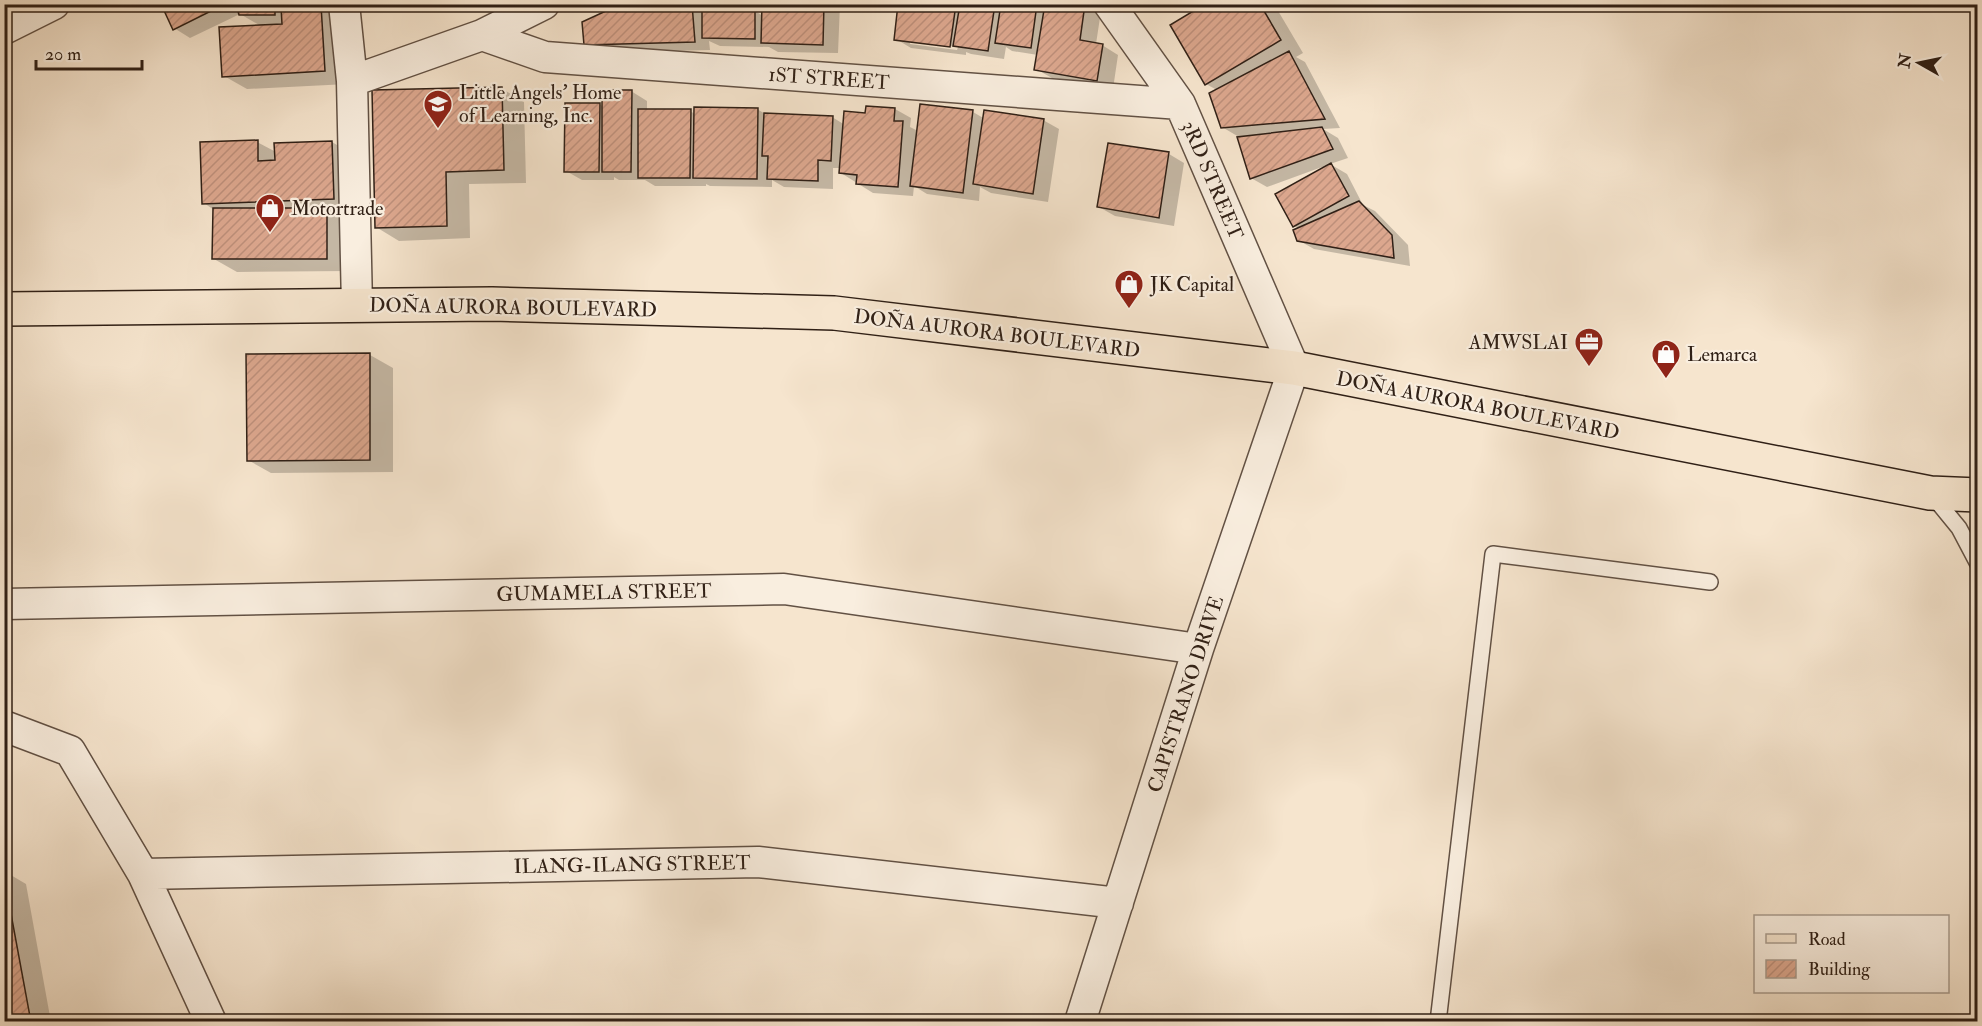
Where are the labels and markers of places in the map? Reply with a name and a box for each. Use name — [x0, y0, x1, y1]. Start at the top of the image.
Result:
place label: Little Angels' Home of Learning, Inc. — [459, 80, 621, 128]
school or university icon: Little Angels' Home of Learning, Inc. — [422, 88, 454, 130]
shop icon: Motortrade — [254, 192, 286, 234]
place label: Motortrade — [291, 196, 383, 221]
shop icon: JK Capital — [1113, 268, 1145, 310]
place label: JK Capital — [1149, 272, 1234, 298]
office icon: AMWSLAI — [1573, 326, 1605, 368]
place label: AMWSLAI — [1468, 330, 1568, 355]
shop icon: Lemarca — [1650, 338, 1682, 380]
place label: Lemarca — [1687, 342, 1758, 367]

